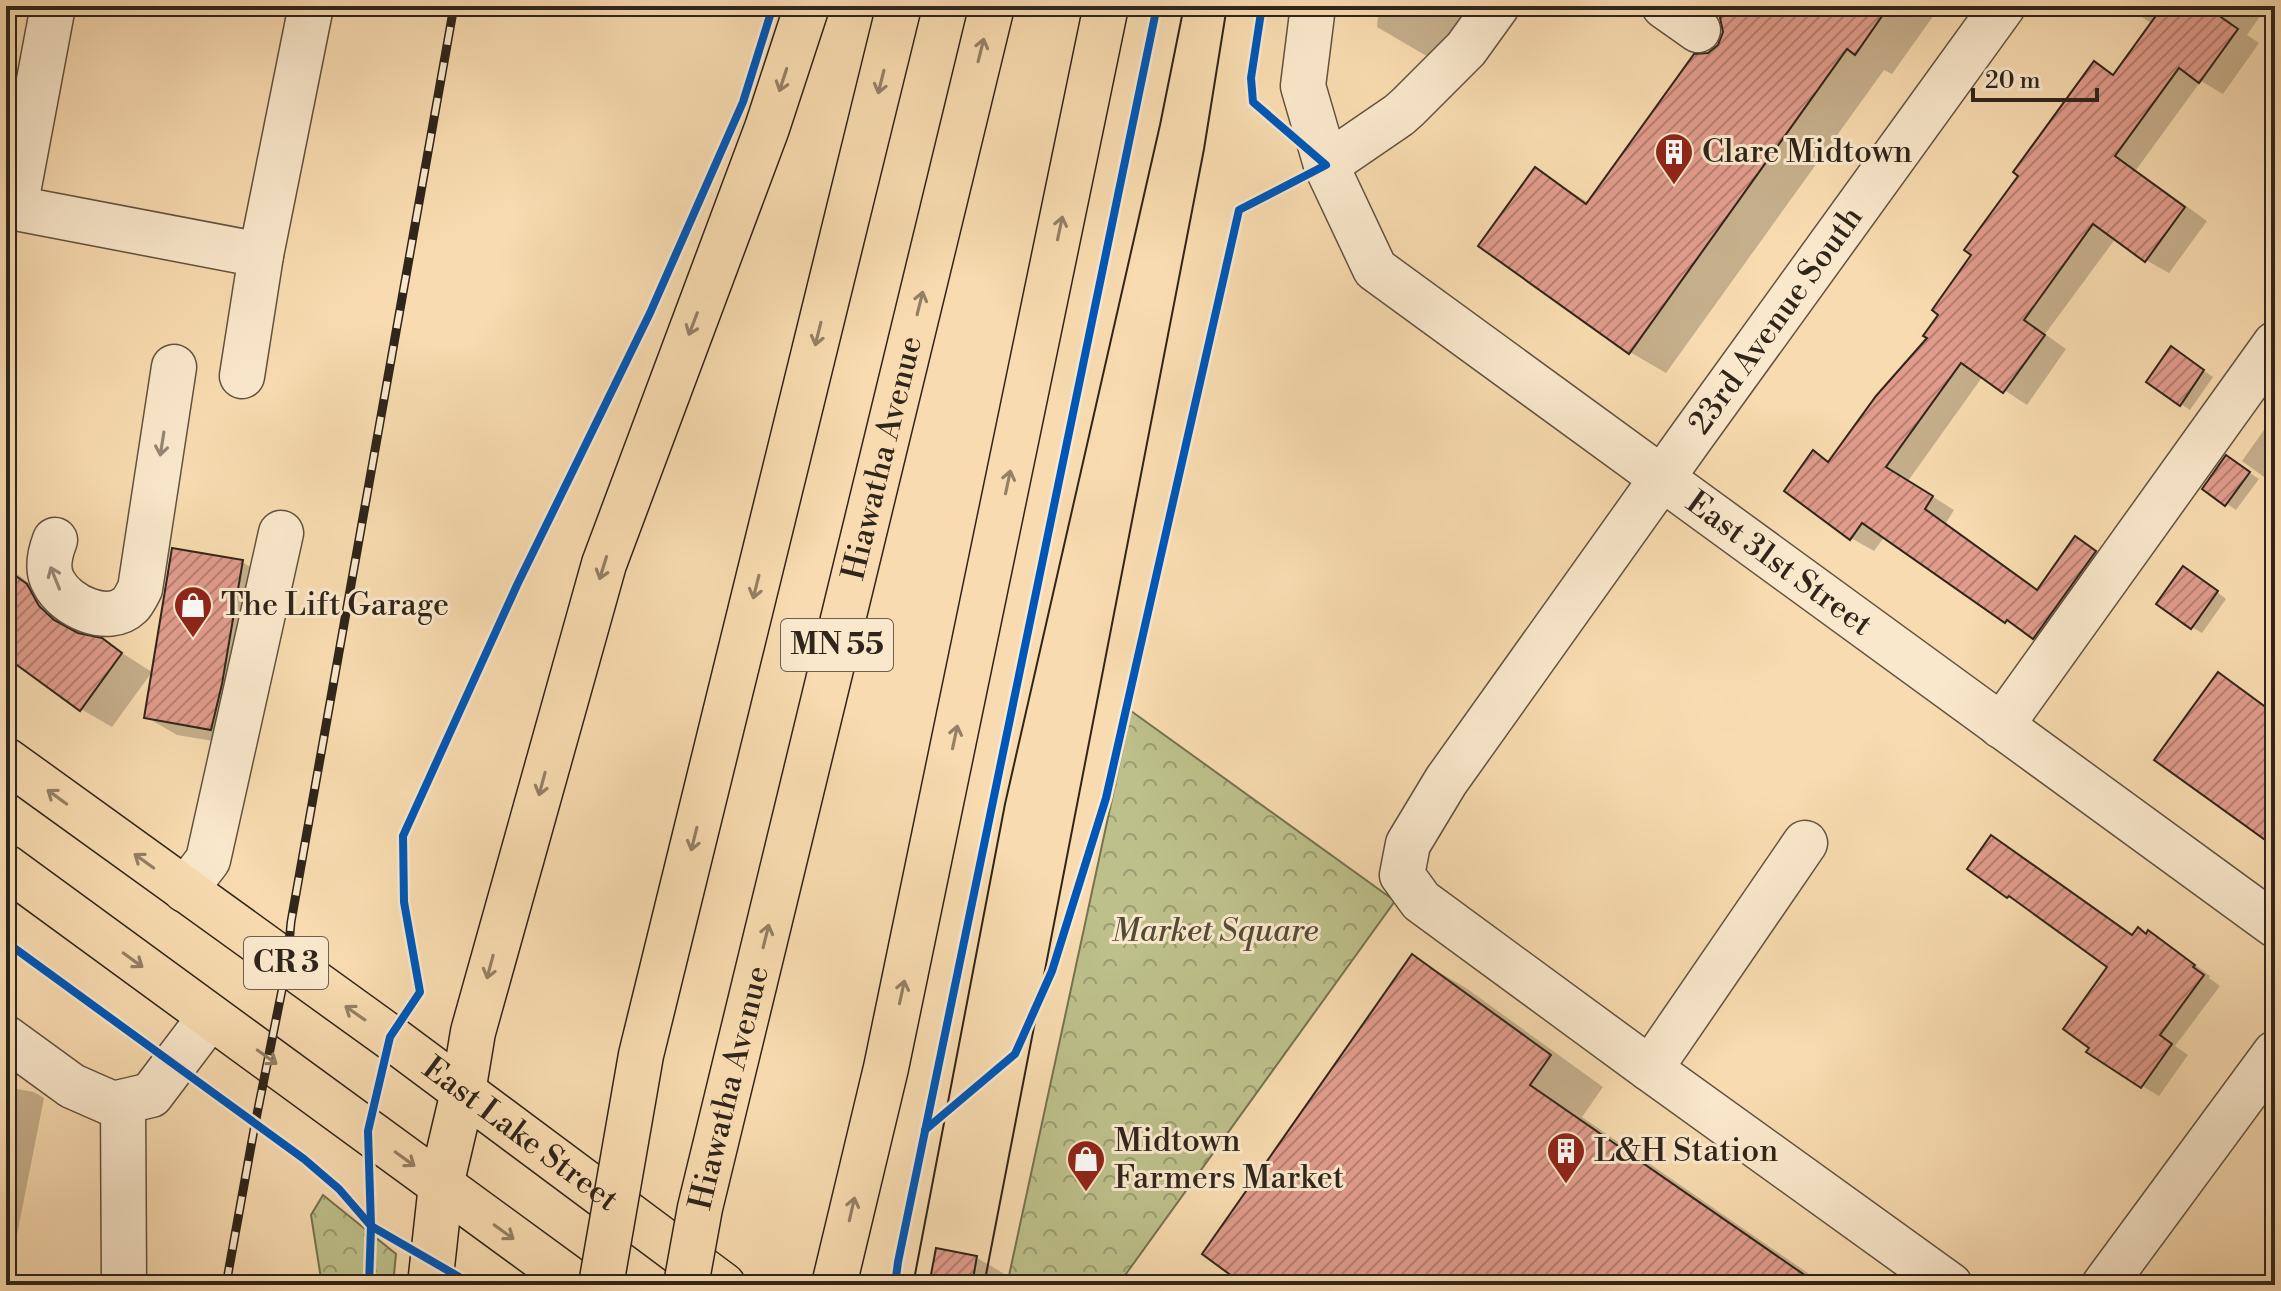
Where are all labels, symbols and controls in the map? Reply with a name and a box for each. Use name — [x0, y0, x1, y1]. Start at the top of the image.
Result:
one-way arrow — [975, 38, 990, 63]
scale bar — [1973, 52, 2097, 102]
text: 20 m — [1985, 66, 2041, 96]
one-way arrow — [774, 67, 789, 92]
one-way arrow — [872, 68, 887, 94]
building icon: Clare Midtown — [1653, 131, 1695, 186]
place label: Clare Midtown — [1702, 132, 1912, 172]
street label: 23rd Avenue South — [1680, 198, 1872, 442]
one-way arrow — [1053, 216, 1068, 241]
one-way arrow — [913, 290, 928, 316]
one-way arrow — [685, 311, 699, 336]
one-way arrow — [810, 321, 825, 347]
street label: Hiawatha Avenue — [833, 332, 931, 584]
one-way arrow — [154, 430, 169, 456]
one-way arrow — [1001, 470, 1016, 496]
street label: East 31st Street — [1678, 483, 1880, 645]
one-way arrow — [595, 555, 609, 580]
one-way arrow — [47, 566, 61, 590]
one-way arrow — [748, 573, 763, 599]
shop icon: The Lift Garage — [172, 584, 214, 639]
place label: The Lift Garage — [221, 585, 449, 625]
road number: MN 55 — [781, 619, 893, 671]
one-way arrow — [948, 725, 963, 750]
one-way arrow — [534, 770, 549, 796]
one-way arrow — [47, 789, 68, 806]
one-way arrow — [686, 826, 701, 851]
one-way arrow — [134, 852, 156, 869]
park label: Market Square — [1112, 911, 1318, 951]
one-way arrow — [759, 924, 774, 950]
road number: CR 3 — [244, 937, 328, 989]
one-way arrow — [122, 951, 143, 968]
one-way arrow — [482, 953, 497, 979]
street label: Hiawatha Avenue — [680, 962, 778, 1214]
one-way arrow — [895, 979, 910, 1005]
one-way arrow — [345, 1005, 367, 1021]
street label: East Lake Street — [415, 1048, 626, 1220]
one-way arrow — [255, 1049, 277, 1066]
place label: Midtown Farmers Market — [1114, 1121, 1344, 1198]
building icon: L&H Station — [1545, 1130, 1587, 1185]
place label: L&H Station — [1594, 1131, 1778, 1171]
shop icon: Midtown Farmers Market — [1065, 1138, 1107, 1193]
one-way arrow — [393, 1150, 415, 1167]
one-way arrow — [846, 1197, 861, 1222]
one-way arrow — [493, 1223, 514, 1240]

